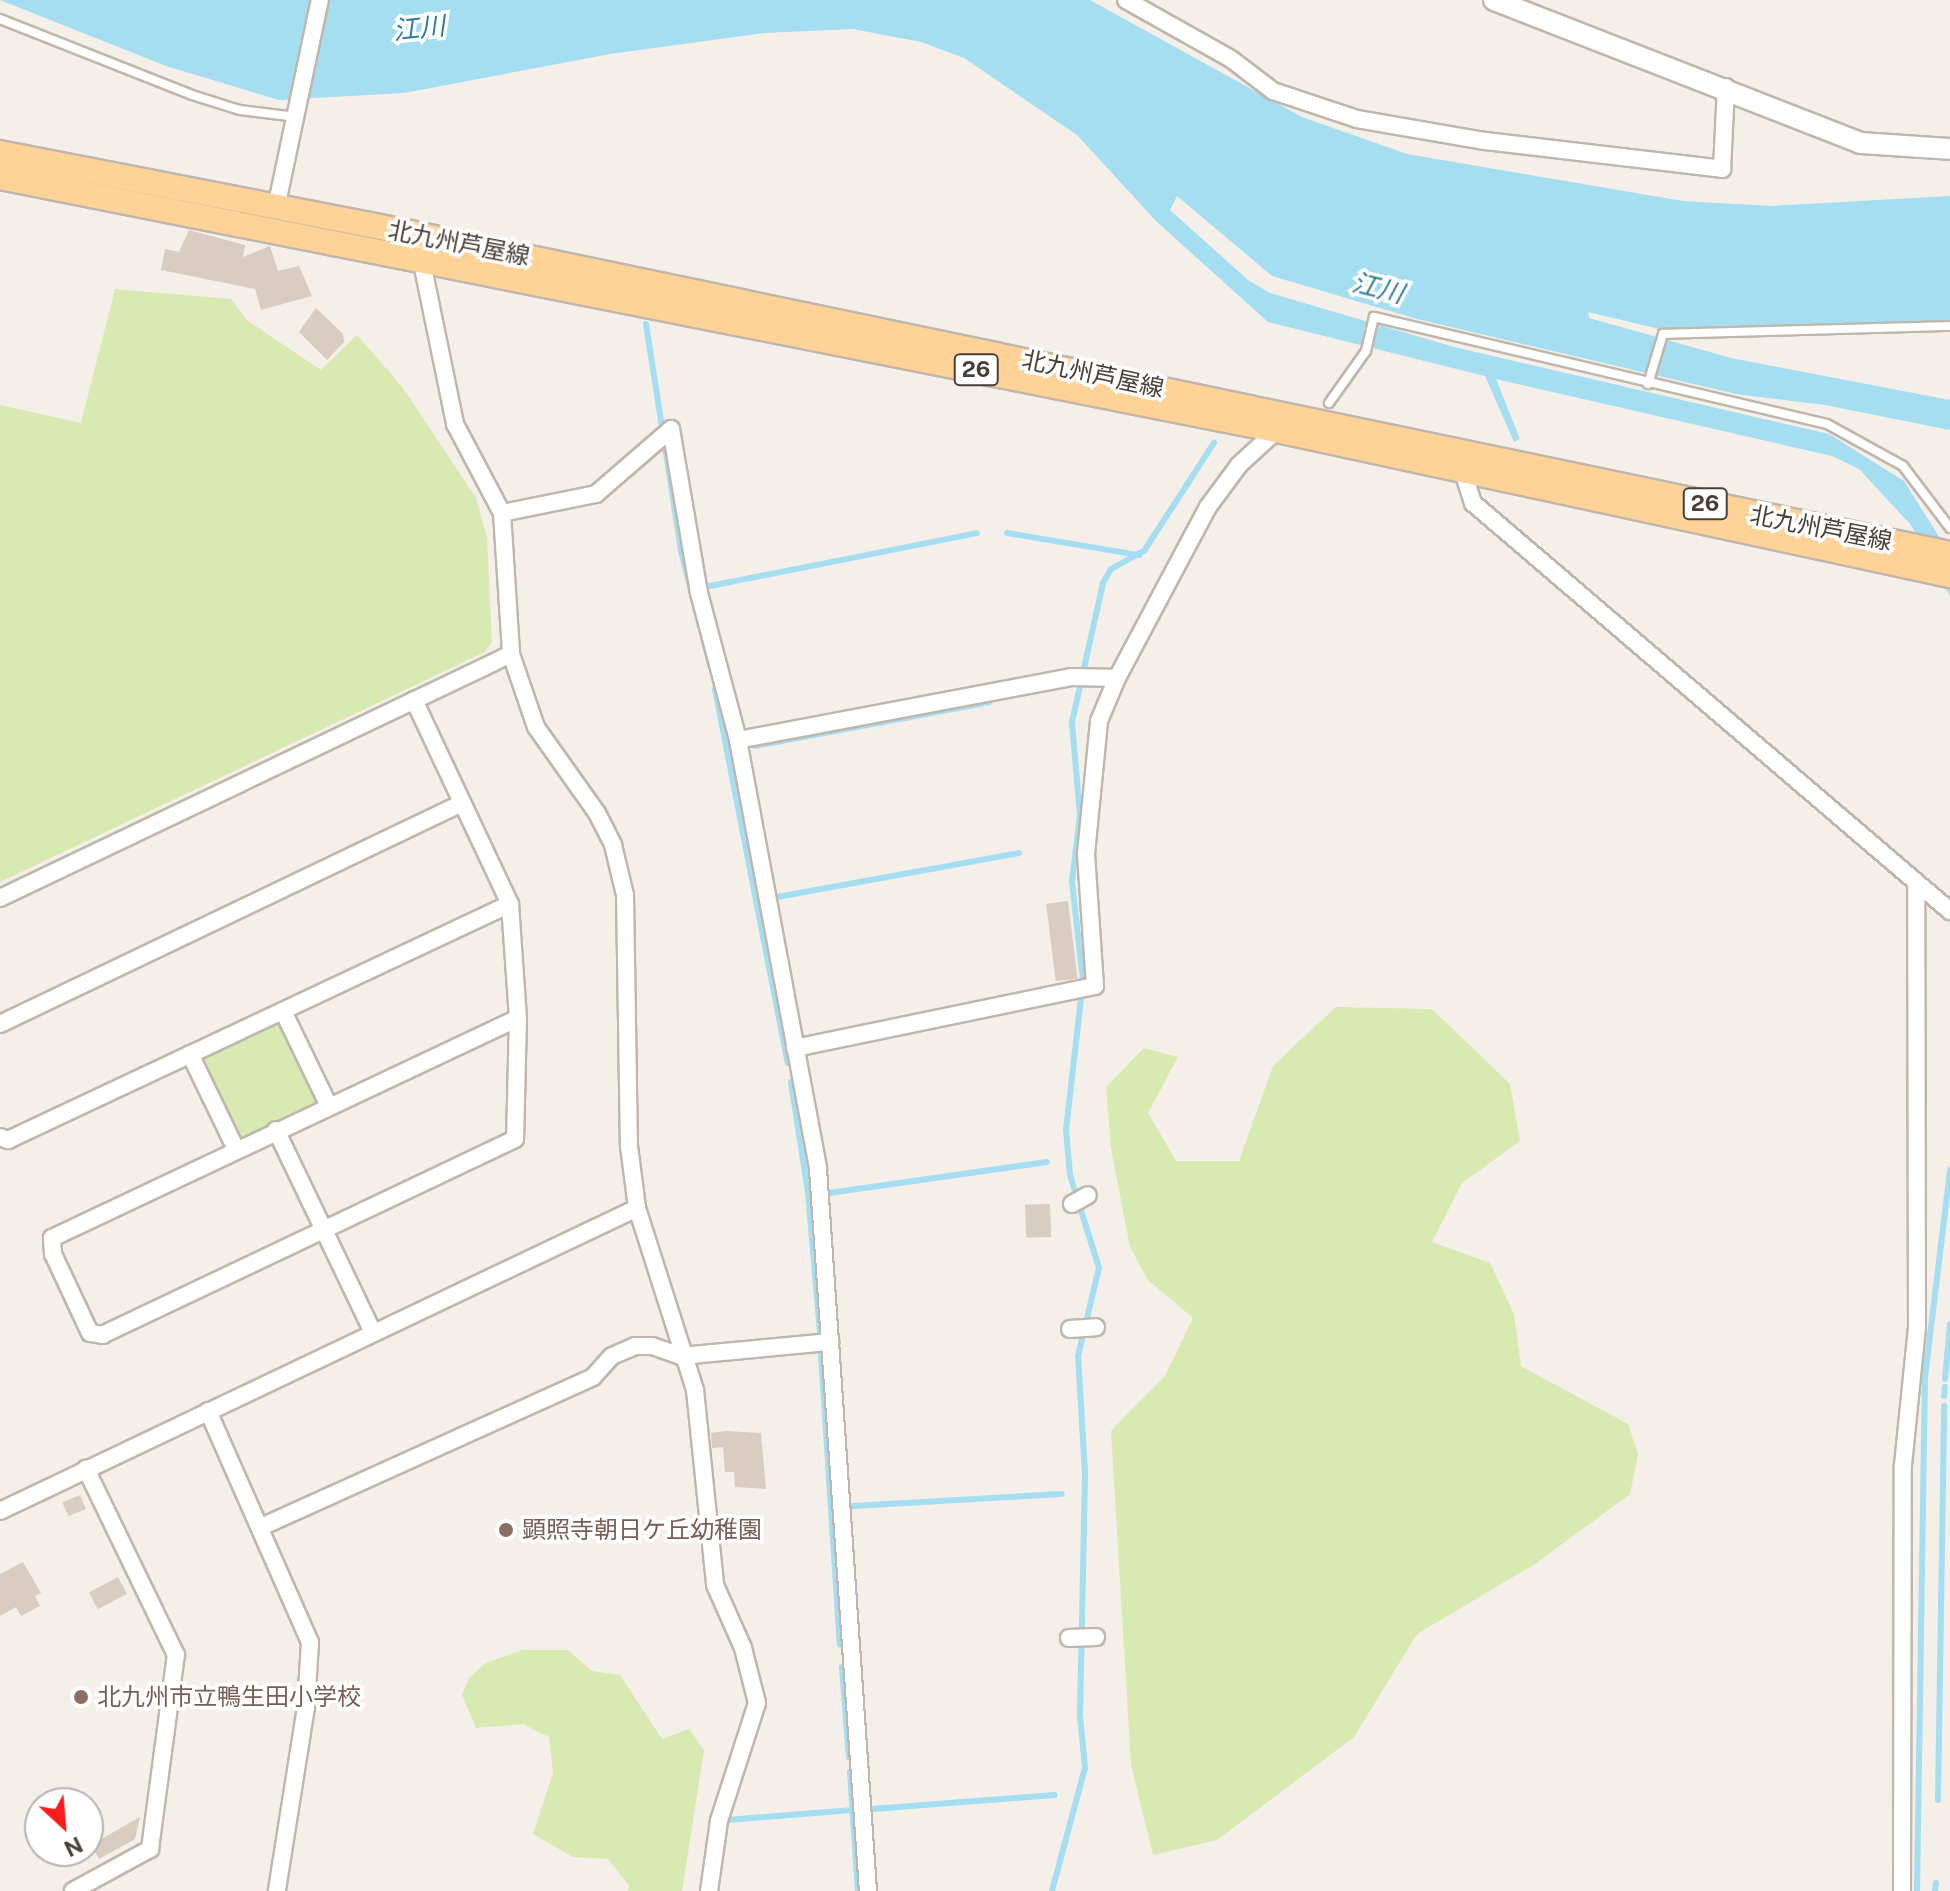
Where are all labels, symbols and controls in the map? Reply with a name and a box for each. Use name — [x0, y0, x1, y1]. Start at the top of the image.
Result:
water label: 江川 — [392, 10, 446, 46]
street label: 北九州芦屋線 — [386, 215, 532, 271]
water label: 江川 — [1349, 267, 1407, 309]
street label: 北九州芦屋線 — [1020, 345, 1166, 403]
road number: 26 — [952, 352, 1000, 388]
road number: 26 — [1681, 486, 1729, 522]
street label: 北九州芦屋線 — [1748, 500, 1894, 556]
place label: 顕照寺朝日ケ丘幼稚園 — [522, 1516, 762, 1544]
marker: 顕照寺朝日ケ丘幼稚園 — [497, 1521, 515, 1539]
place label: 北九州市立鴨生田小学校 — [97, 1683, 361, 1711]
marker: 北九州市立鴨生田小学校 — [72, 1688, 90, 1706]
north arrow — [24, 1787, 104, 1867]
text: N — [60, 1831, 87, 1862]

